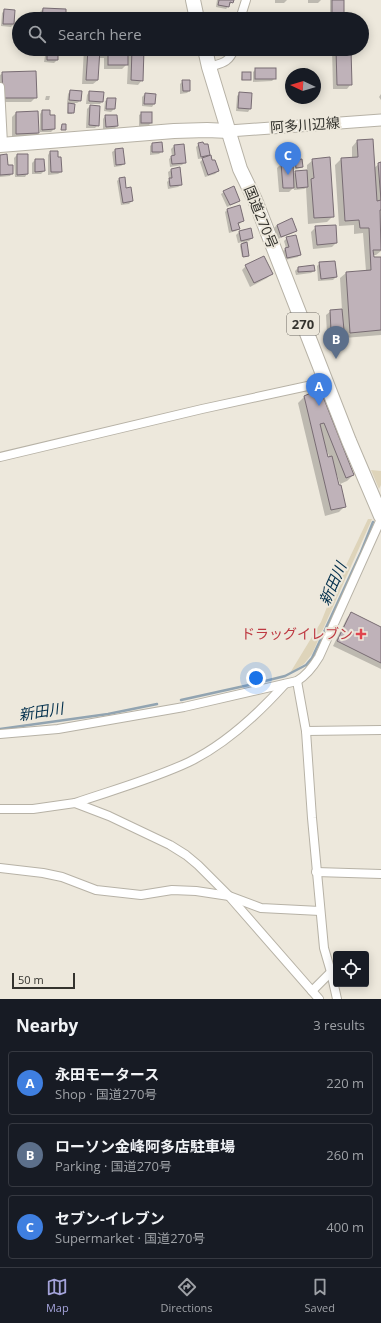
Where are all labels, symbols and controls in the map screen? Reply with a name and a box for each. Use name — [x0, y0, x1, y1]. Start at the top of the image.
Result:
search box — [12, 12, 369, 56]
icon: search — [26, 23, 48, 45]
text: Search here — [58, 24, 142, 44]
north arrow — [285, 68, 321, 104]
street label: 阿多川辺線 — [269, 113, 341, 136]
pin: C — [275, 142, 301, 175]
street label: 国道270号 — [240, 183, 283, 251]
road number: 270 — [287, 313, 319, 335]
pin: B — [323, 326, 349, 359]
pin: A — [306, 373, 332, 406]
water label: 新田川 — [314, 557, 351, 608]
place label: ドラッグイレブン — [241, 624, 353, 643]
marker: ドラッグイレブン — [356, 629, 366, 639]
your location — [246, 668, 266, 688]
water label: 新田川 — [17, 697, 67, 724]
map controls — [333, 951, 369, 987]
button: locate — [333, 951, 369, 987]
scale bar — [12, 971, 75, 990]
text: 50 m — [18, 972, 44, 987]
text: Nearby — [16, 1014, 78, 1037]
text: 3 results — [313, 1016, 365, 1034]
text: 永田モータース — [55, 1064, 159, 1084]
text: A — [26, 1074, 34, 1092]
text: 220 m — [326, 1074, 364, 1092]
text: Shop · 国道270号 — [55, 1085, 157, 1103]
text: ローソン金峰阿多店駐車場 — [55, 1136, 235, 1156]
text: B — [26, 1146, 34, 1164]
text: 260 m — [326, 1146, 364, 1164]
text: Parking · 国道270号 — [55, 1157, 172, 1175]
text: セブン-イレブン — [55, 1208, 165, 1228]
text: C — [26, 1218, 34, 1236]
text: 400 m — [326, 1218, 364, 1236]
text: Supermarket · 国道270号 — [55, 1229, 205, 1247]
tab: Map — [46, 1276, 69, 1315]
tab: Directions — [161, 1276, 213, 1315]
tab: Saved — [304, 1276, 335, 1315]

